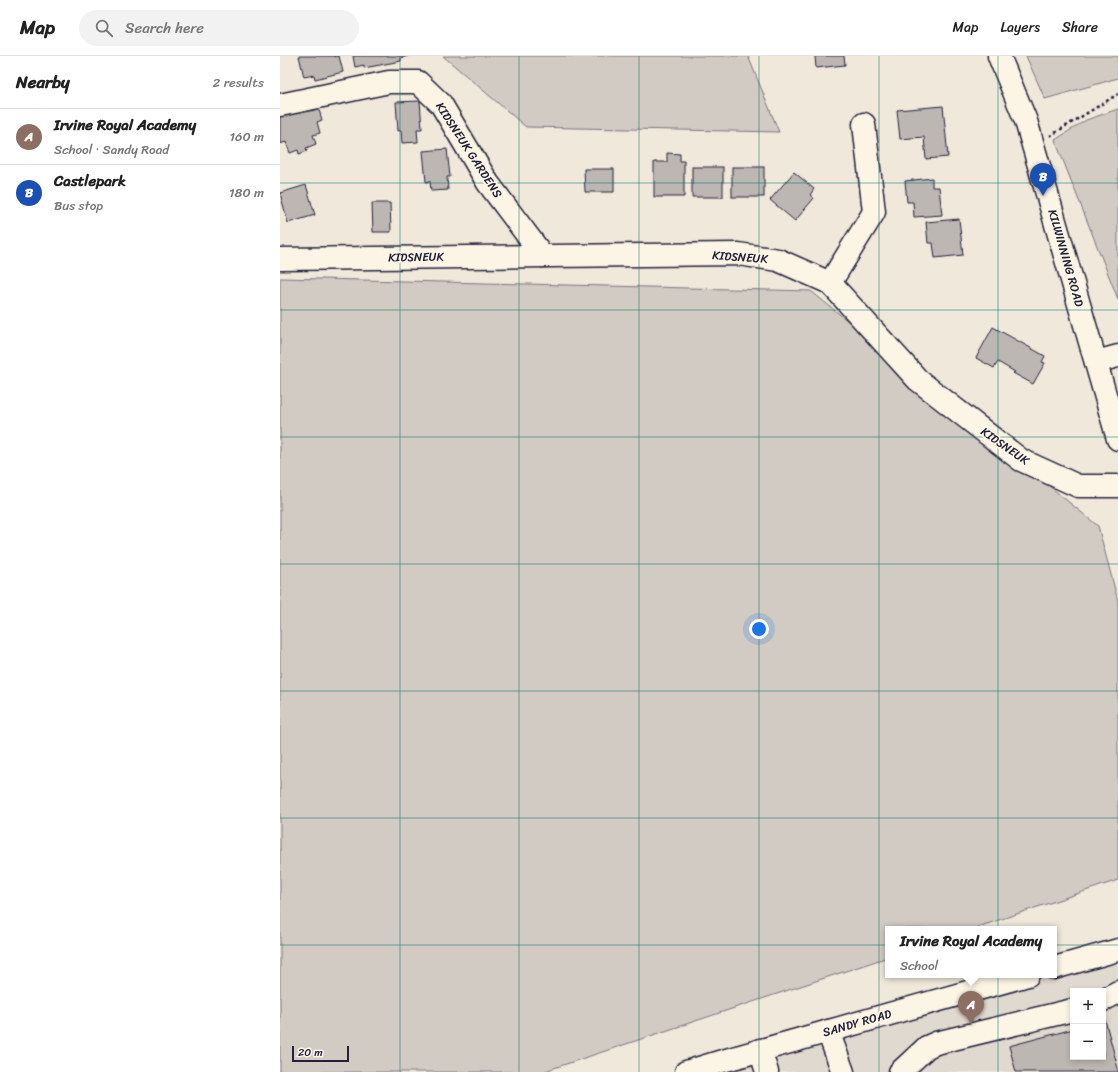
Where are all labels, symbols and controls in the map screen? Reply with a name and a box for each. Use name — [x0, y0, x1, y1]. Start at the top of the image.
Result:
search box — [79, 10, 359, 46]
text: Map — [20, 11, 55, 44]
text: Search here — [125, 15, 204, 41]
text: Map — [953, 15, 978, 40]
text: Layers — [1000, 15, 1040, 40]
text: Share — [1062, 15, 1098, 40]
icon: search — [93, 17, 115, 39]
text: Nearby — [16, 67, 70, 97]
text: 2 results — [213, 71, 264, 94]
street label: KIDSNEUK GARDENS — [430, 97, 509, 203]
text: Irvine Royal Academy — [54, 112, 196, 138]
text: A — [25, 125, 33, 148]
text: 160 m — [229, 125, 264, 148]
text: School · Sandy Road — [54, 138, 169, 161]
pin: B — [1030, 163, 1056, 196]
text: Castlepark — [54, 168, 126, 194]
text: B — [25, 181, 33, 204]
text: 180 m — [229, 181, 264, 204]
text: Bus stop — [54, 194, 103, 217]
street label: KILWINNING ROAD — [1042, 207, 1090, 309]
street label: KIDSNEUK — [712, 244, 769, 270]
street label: KIDSNEUK — [388, 246, 445, 268]
street label: KIDSNEUK — [976, 421, 1035, 471]
your location — [749, 619, 769, 639]
popup — [885, 926, 1057, 978]
text: Irvine Royal Academy — [900, 928, 1042, 954]
text: School — [900, 954, 938, 977]
map controls — [1070, 988, 1106, 1060]
button: + — [1070, 988, 1106, 1024]
pin: A — [958, 991, 984, 1024]
street label: SANDY ROAD — [820, 1003, 894, 1043]
button: − — [1070, 1024, 1106, 1060]
text: 20 m — [298, 1043, 323, 1062]
scale bar — [292, 1044, 349, 1063]

